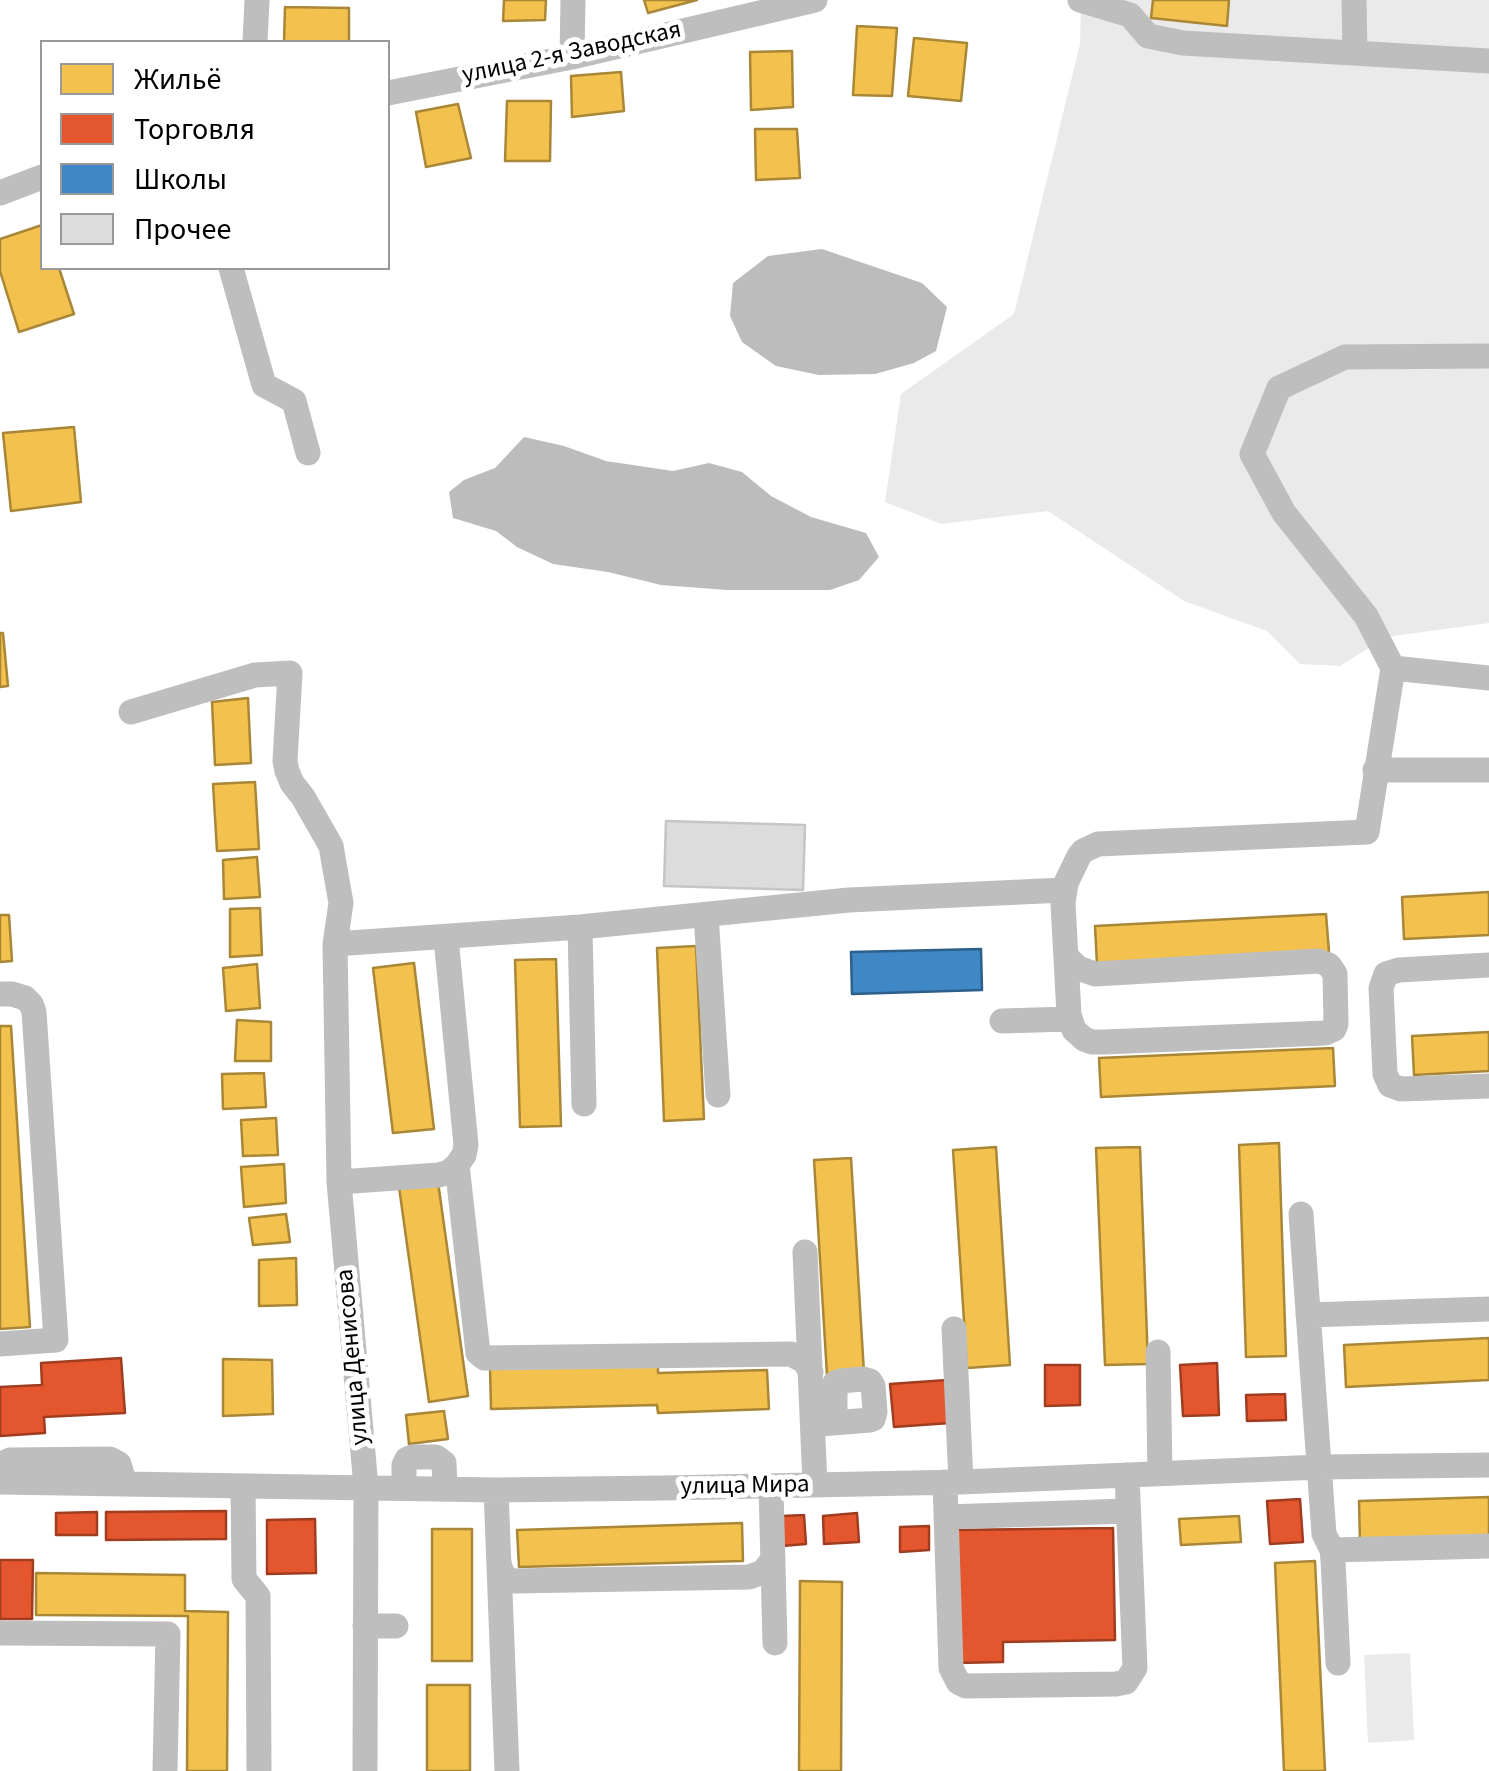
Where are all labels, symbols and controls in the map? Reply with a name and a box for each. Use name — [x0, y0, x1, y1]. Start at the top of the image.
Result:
street label: улица 2-я Заводская — [460, 16, 684, 92]
legend — [40, 40, 390, 270]
text: Жильё — [134, 58, 221, 101]
text: Торговля — [134, 108, 255, 151]
text: Школы — [134, 158, 227, 201]
text: Прочее — [134, 208, 231, 251]
street label: улица Денисова — [331, 1268, 377, 1446]
street label: улица Мира — [680, 1471, 810, 1503]

